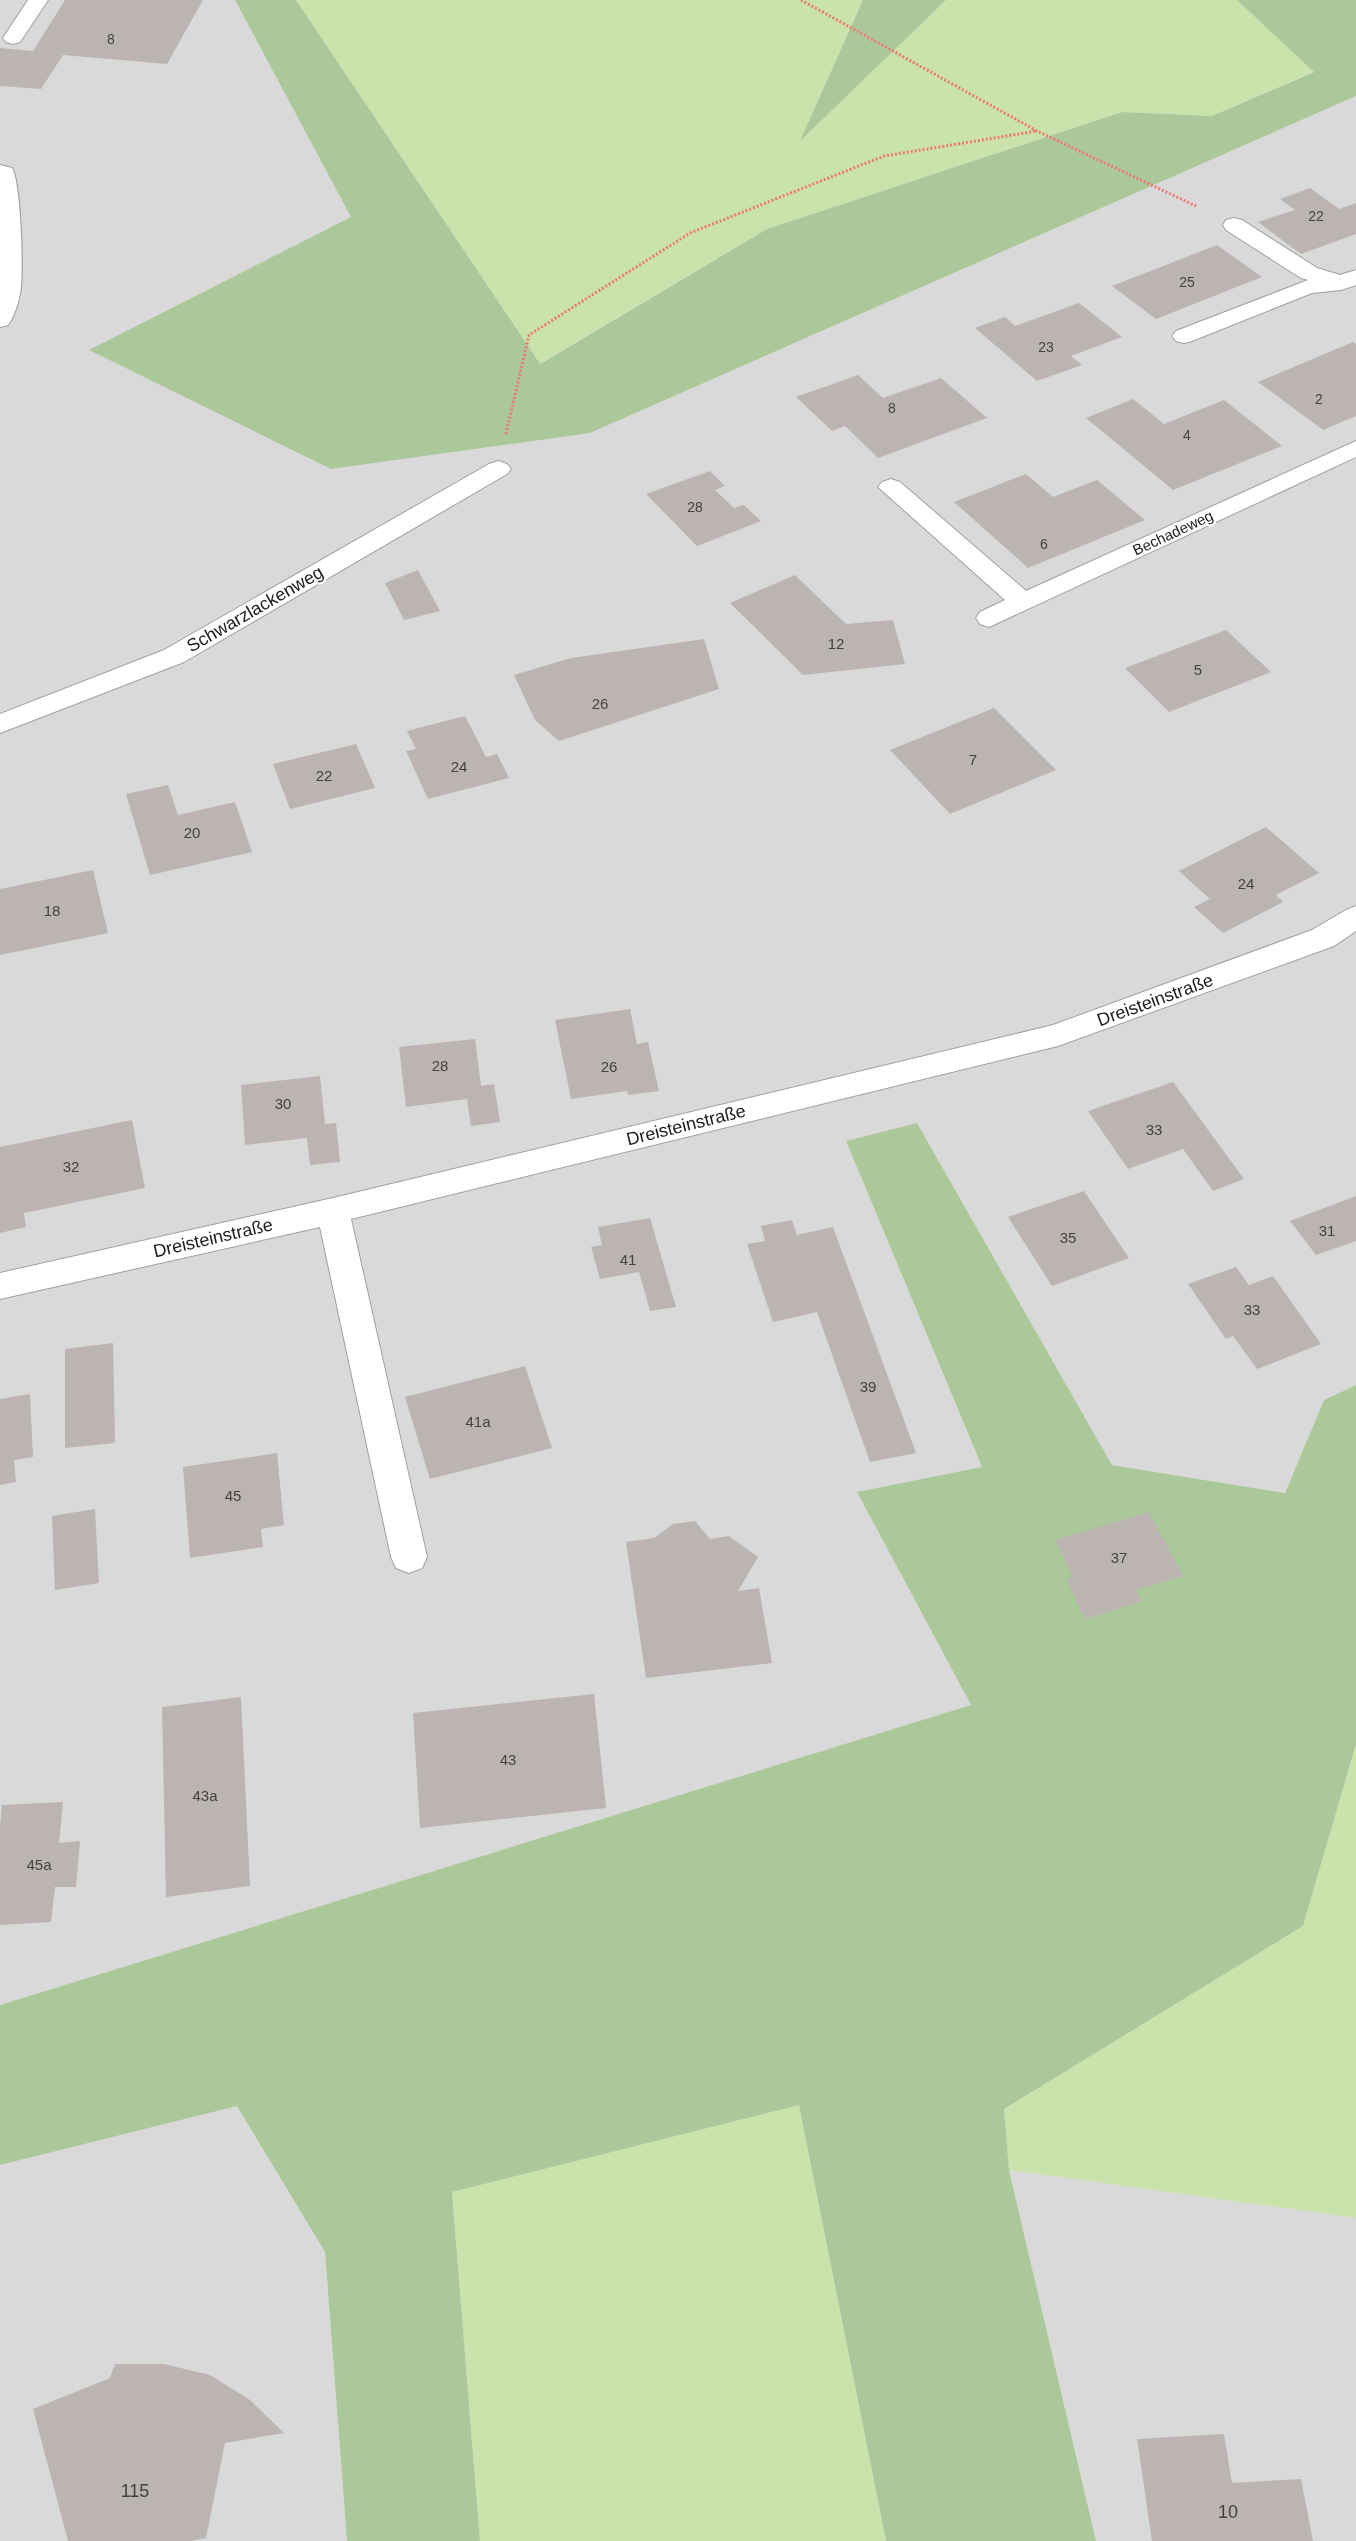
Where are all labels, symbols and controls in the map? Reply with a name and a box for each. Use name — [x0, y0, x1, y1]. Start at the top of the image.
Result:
house number: 8 — [107, 31, 115, 47]
house number: 22 — [1308, 208, 1324, 224]
house number: 25 — [1179, 274, 1195, 290]
house number: 23 — [1038, 339, 1054, 355]
house number: 2 — [1315, 391, 1323, 407]
house number: 8 — [888, 400, 896, 416]
house number: 4 — [1183, 427, 1191, 443]
house number: 28 — [687, 499, 703, 515]
street label: Bechadeweg — [1130, 507, 1216, 559]
house number: 6 — [1040, 536, 1048, 552]
street label: Schwarzlackenweg — [183, 562, 327, 656]
house number: 12 — [828, 635, 844, 652]
house number: 5 — [1194, 661, 1202, 678]
house number: 26 — [592, 695, 608, 712]
house number: 7 — [969, 751, 977, 768]
house number: 24 — [451, 758, 467, 775]
house number: 22 — [316, 767, 332, 784]
house number: 20 — [184, 824, 200, 841]
house number: 24 — [1238, 875, 1254, 892]
house number: 18 — [44, 902, 60, 919]
street label: Dreisteinstraße — [1094, 970, 1216, 1030]
house number: 28 — [432, 1057, 448, 1074]
house number: 26 — [601, 1058, 617, 1075]
house number: 30 — [275, 1095, 291, 1112]
street label: Dreisteinstraße — [624, 1101, 748, 1149]
house number: 33 — [1146, 1121, 1162, 1138]
house number: 32 — [63, 1158, 79, 1175]
street label: Dreisteinstraße — [151, 1215, 275, 1261]
house number: 31 — [1319, 1222, 1335, 1239]
house number: 35 — [1060, 1229, 1076, 1246]
house number: 41 — [620, 1251, 636, 1268]
house number: 33 — [1244, 1301, 1260, 1318]
house number: 39 — [860, 1378, 876, 1395]
house number: 41a — [465, 1413, 491, 1430]
house number: 45 — [225, 1487, 241, 1504]
house number: 37 — [1111, 1549, 1127, 1566]
house number: 43 — [500, 1751, 516, 1768]
house number: 43a — [192, 1787, 218, 1804]
house number: 45a — [26, 1856, 52, 1873]
house number: 115 — [121, 2481, 149, 2501]
house number: 10 — [1218, 2502, 1238, 2522]

